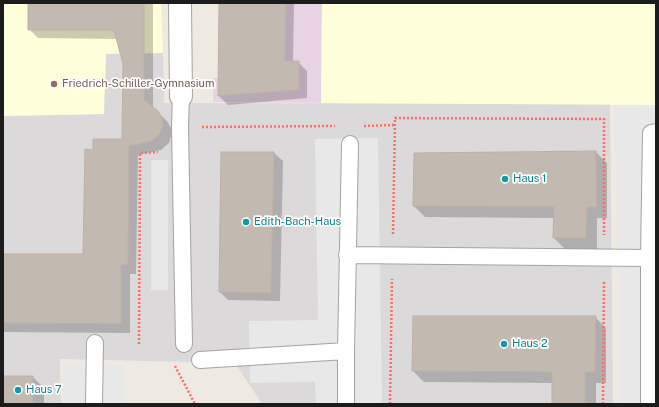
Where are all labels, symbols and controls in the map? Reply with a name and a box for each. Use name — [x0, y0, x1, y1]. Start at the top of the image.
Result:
place label: Friedrich-Schiller-Gymnasium — [62, 77, 214, 91]
marker: Friedrich-Schiller-Gymnasium — [49, 79, 59, 89]
place label: Haus 1 — [513, 172, 547, 186]
marker: Haus 1 — [500, 174, 510, 184]
place label: Edith-Bach-Haus — [254, 215, 341, 229]
marker: Edith-Bach-Haus — [241, 217, 251, 227]
place label: Haus 2 — [512, 337, 548, 351]
marker: Haus 2 — [499, 339, 509, 349]
place label: Haus 7 — [26, 383, 62, 397]
marker: Haus 7 — [13, 385, 23, 395]

